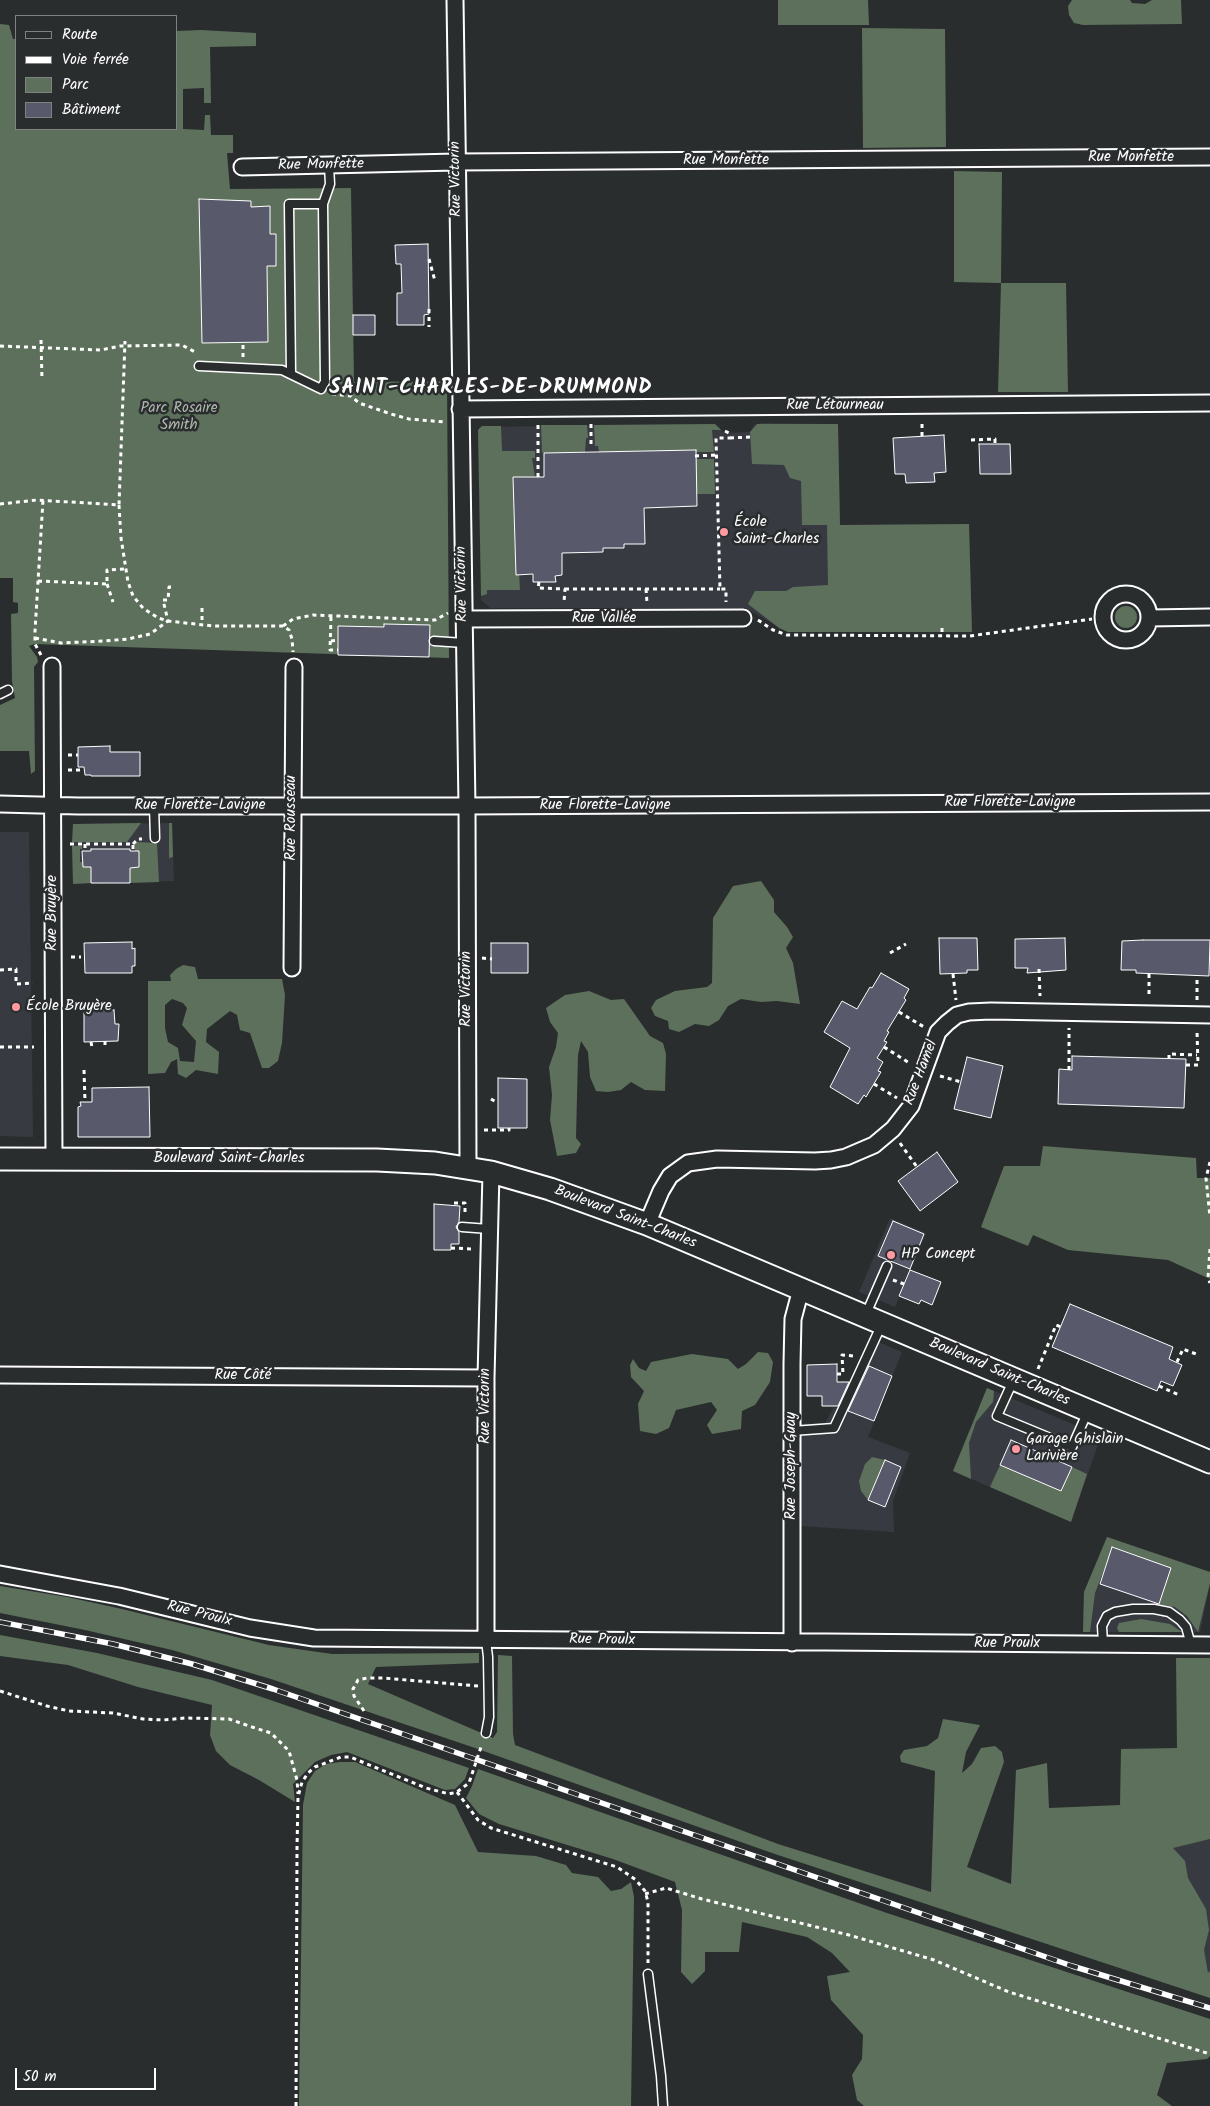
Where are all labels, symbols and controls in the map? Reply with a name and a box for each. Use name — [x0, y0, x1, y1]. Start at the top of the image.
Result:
legend — [15, 15, 178, 130]
text: Route — [62, 23, 97, 47]
text: Voie ferrée — [62, 48, 129, 72]
text: Parc — [62, 73, 89, 97]
text: Bâtiment — [62, 98, 121, 122]
street label: Rue Victorin — [447, 141, 467, 217]
street label: Rue Monfette — [1088, 149, 1174, 167]
street label: Rue Monfette — [683, 152, 769, 170]
street label: Rue Monfette — [278, 156, 364, 176]
district label: SAINT-CHARLES-DE-DRUMMOND — [326, 378, 656, 402]
street label: Rue Létourneau — [786, 397, 884, 415]
park label: Parc Rosaire Smith — [140, 400, 218, 435]
place label: École Saint-Charles — [734, 514, 819, 549]
marker: École Saint-Charles — [718, 526, 730, 538]
street label: Rue Victorin — [453, 546, 473, 622]
street label: Rue Vallée — [572, 610, 636, 628]
street label: Rue Rousseau — [283, 775, 301, 861]
street label: Rue Florette-Lavigne — [944, 794, 1076, 812]
street label: Rue Florette-Lavigne — [134, 797, 266, 815]
street label: Rue Florette-Lavigne — [539, 797, 671, 815]
street label: Rue Bruyère — [44, 875, 62, 951]
street label: Rue Victorin — [458, 951, 476, 1027]
place label: École Bruyère — [26, 998, 112, 1016]
marker: École Bruyère — [10, 1001, 22, 1013]
street label: Rue Hamel — [901, 1038, 943, 1108]
street label: Boulevard Saint-Charles — [154, 1150, 304, 1168]
street label: Boulevard Saint-Charles — [551, 1183, 699, 1253]
place label: HP Concept — [901, 1246, 975, 1264]
marker: HP Concept — [885, 1249, 897, 1261]
street label: Boulevard Saint-Charles — [926, 1335, 1072, 1411]
street label: Rue Côté — [215, 1367, 271, 1385]
street label: Rue Victorin — [477, 1368, 495, 1444]
street label: Rue Joseph-Guay — [783, 1412, 801, 1520]
place label: Garage Ghislain Larivière — [1026, 1431, 1124, 1466]
marker: Garage Ghislain Larivière — [1010, 1443, 1022, 1455]
street label: Rue Proulx — [165, 1598, 233, 1632]
street label: Rue Proulx — [569, 1631, 635, 1651]
street label: Rue Proulx — [974, 1635, 1040, 1653]
scale bar — [18, 2058, 159, 2090]
text: 50 m — [23, 2065, 57, 2089]

